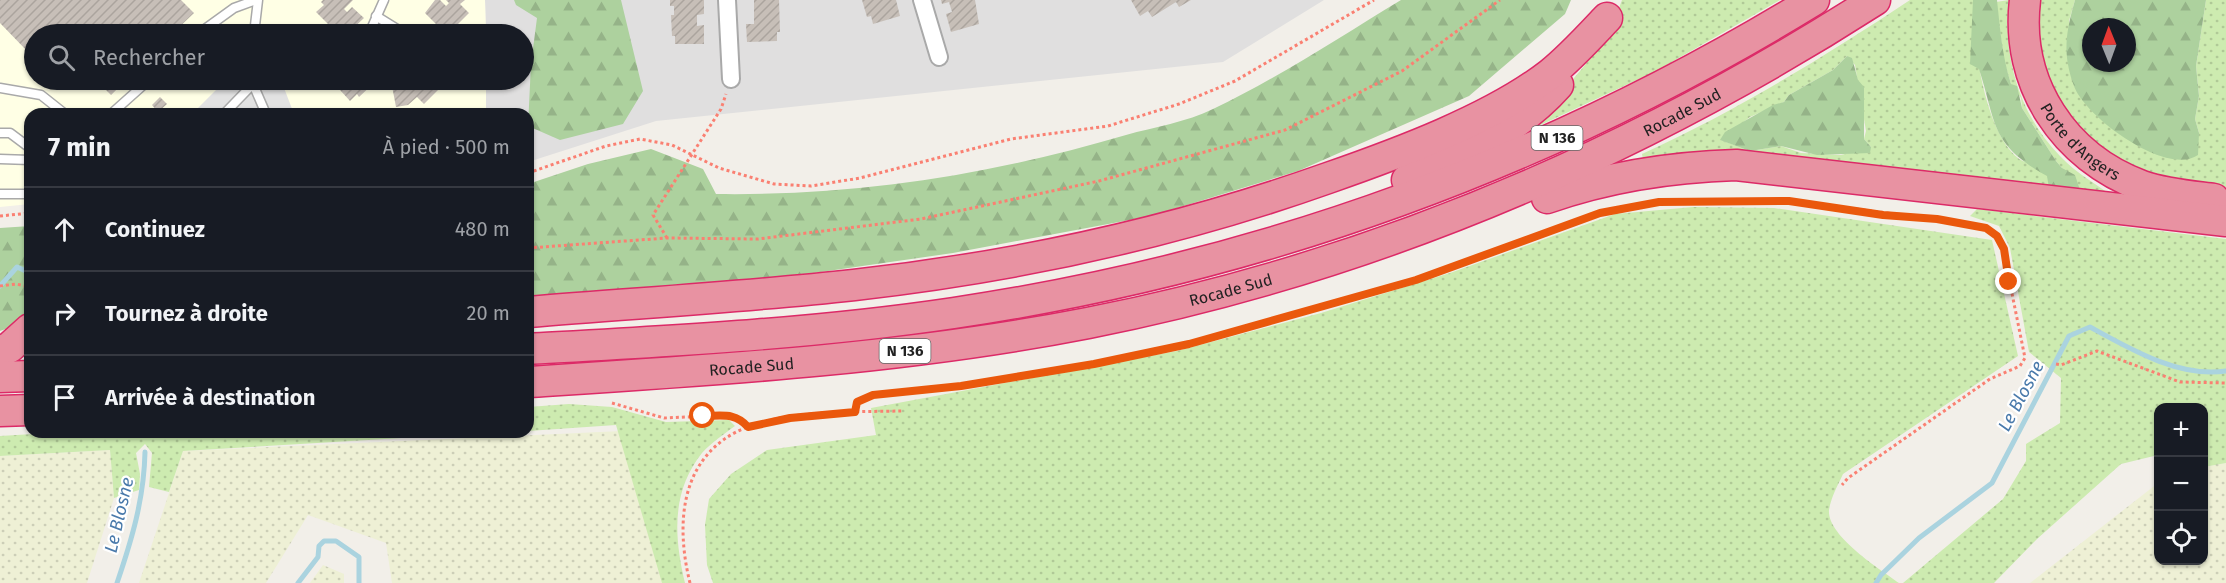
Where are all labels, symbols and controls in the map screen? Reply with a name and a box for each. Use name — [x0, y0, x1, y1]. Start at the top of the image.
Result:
north arrow — [2082, 18, 2136, 72]
search box — [24, 24, 534, 90]
icon: search — [45, 41, 78, 74]
text: Rechercher — [93, 44, 205, 71]
street label: Rocade Sud — [1640, 84, 1724, 141]
street label: Porte d'Angers — [2036, 100, 2123, 184]
road number: N 136 — [1532, 126, 1582, 150]
text: 7 min — [48, 132, 111, 163]
text: À pied · 500 m — [383, 135, 510, 159]
icon: ahead — [48, 213, 81, 246]
text: Continuez — [105, 216, 205, 243]
text: 480 m — [455, 217, 510, 241]
route end — [1995, 268, 2021, 294]
street label: Rocade Sud — [1187, 270, 1274, 310]
icon: right — [48, 297, 81, 330]
text: Tournez à droite — [105, 300, 268, 327]
text: 20 m — [467, 301, 510, 325]
road number: N 136 — [880, 339, 930, 363]
street label: Rocade Sud — [708, 354, 795, 380]
water label: Le Blosne — [1993, 357, 2049, 435]
icon: arrive — [48, 381, 81, 414]
text: Arrivée à destination — [105, 384, 315, 411]
route start — [689, 402, 715, 428]
map controls — [2154, 403, 2208, 565]
button: + — [2154, 403, 2208, 457]
button: − — [2154, 457, 2208, 511]
water label: Le Blosne — [100, 475, 138, 555]
button: locate — [2154, 511, 2208, 565]

